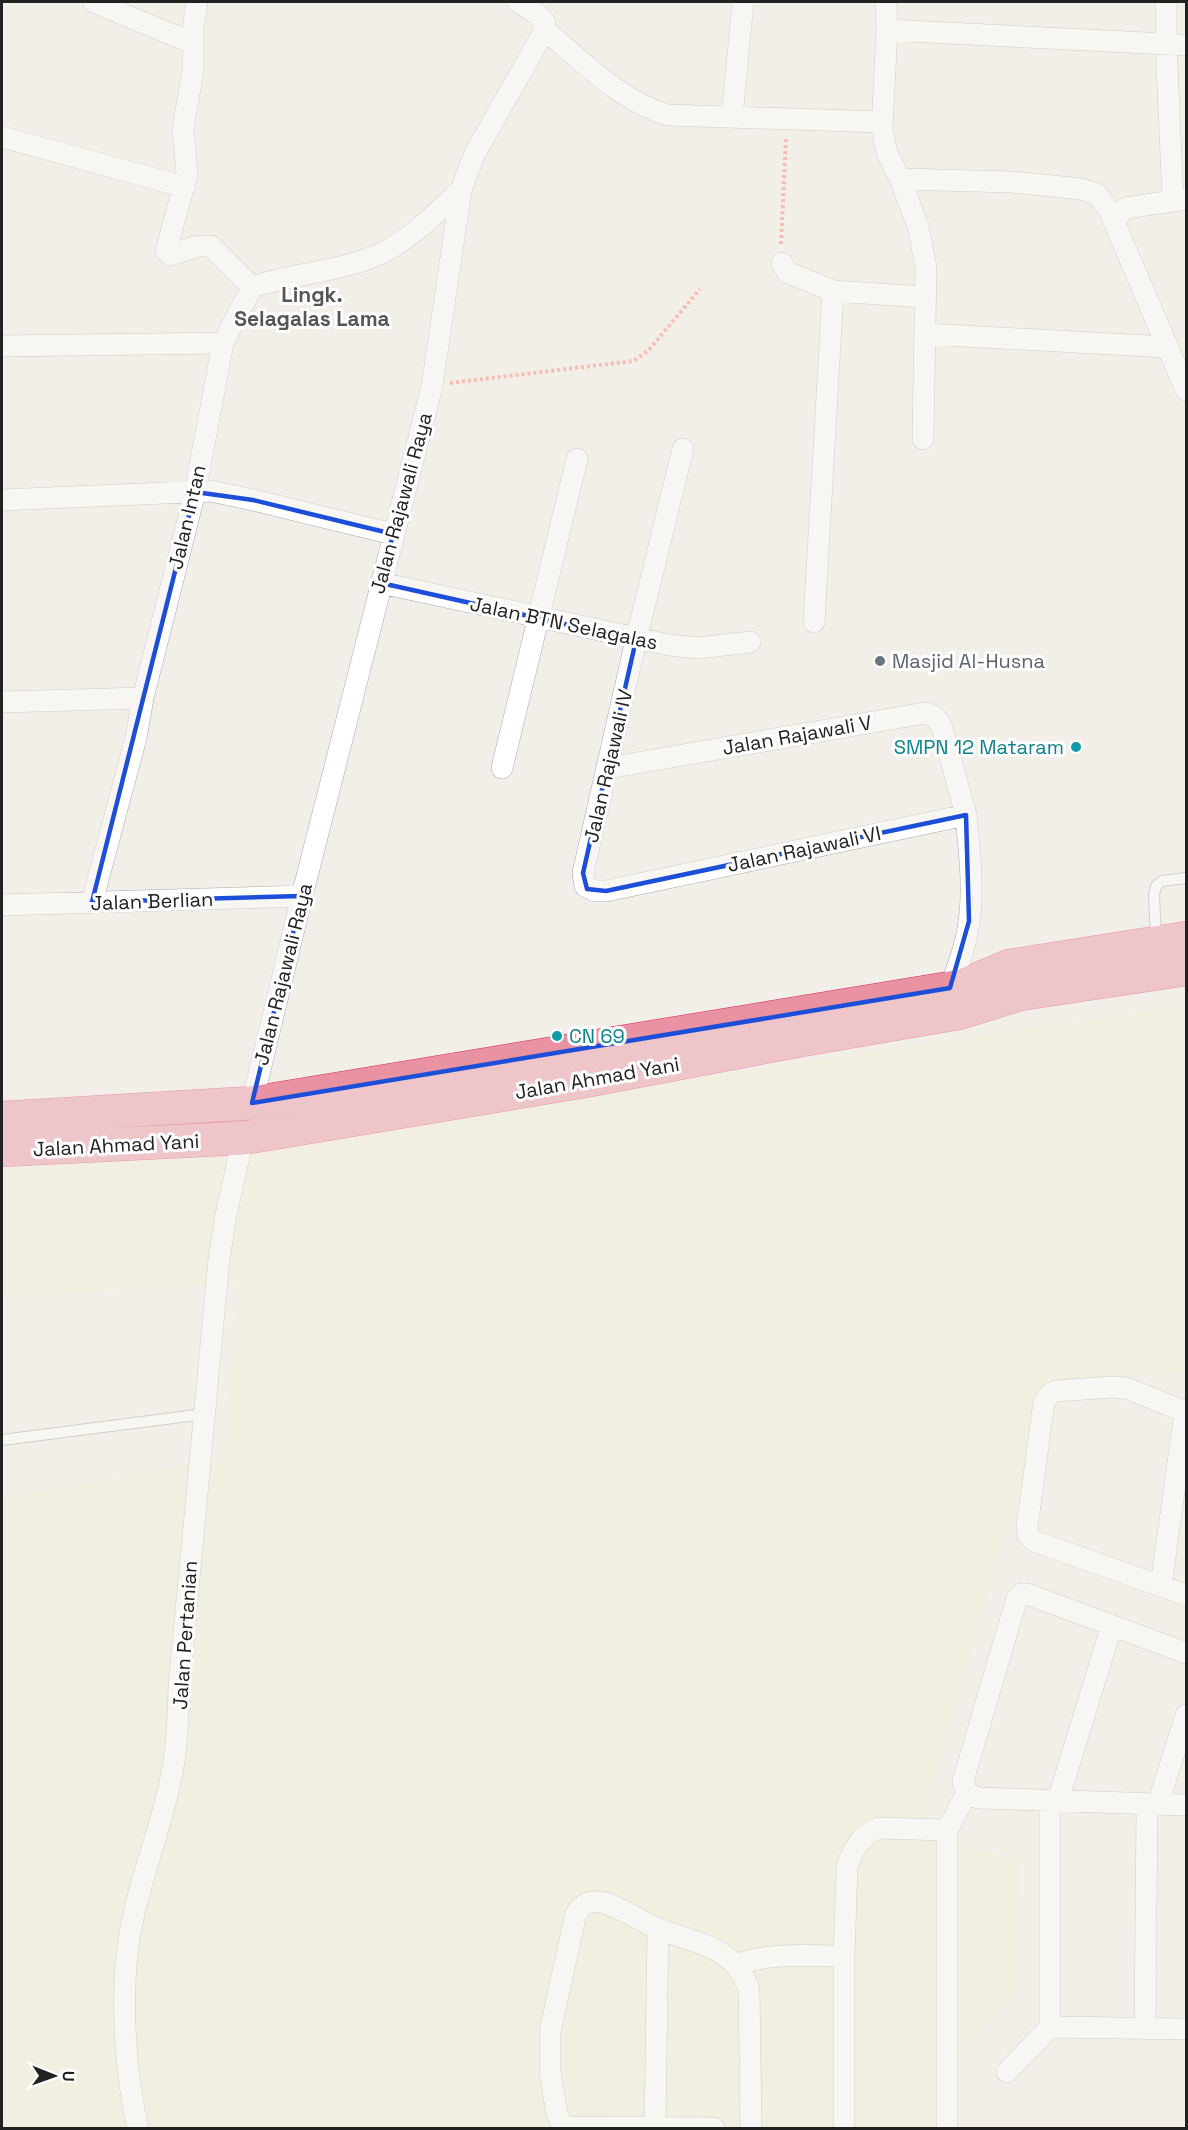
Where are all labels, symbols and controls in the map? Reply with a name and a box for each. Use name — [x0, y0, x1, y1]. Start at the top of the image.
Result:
district label: Lingk. Selagalas Lama — [234, 281, 390, 332]
street label: Jalan Rajawali Raya — [364, 409, 438, 597]
street label: Jalan Intan — [162, 462, 212, 572]
street label: Jalan BTN Selagalas — [468, 590, 660, 656]
place label: Masjid Al-Husna — [892, 648, 1045, 674]
marker: Masjid Al-Husna — [873, 654, 887, 668]
street label: Jalan Rajawali IV — [578, 687, 638, 845]
street label: Jalan Rajawali V — [720, 709, 874, 761]
place label: SMPN 12 Mataram — [894, 734, 1064, 760]
marker: SMPN 12 Mataram — [1069, 740, 1083, 754]
street label: Jalan Rajawali VI — [725, 820, 883, 878]
street label: Jalan Rajawali Raya — [248, 880, 318, 1068]
street label: Jalan Berlian — [90, 886, 214, 916]
place label: CN 69 — [569, 1023, 625, 1049]
marker: CN 69 — [550, 1029, 564, 1043]
street label: Jalan Ahmad Yani — [513, 1051, 681, 1105]
street label: Jalan Ahmad Yani — [32, 1128, 200, 1162]
street label: Jalan Pertanian — [167, 1560, 203, 1710]
north arrow — [24, 2046, 84, 2106]
text: U — [58, 2071, 79, 2082]

